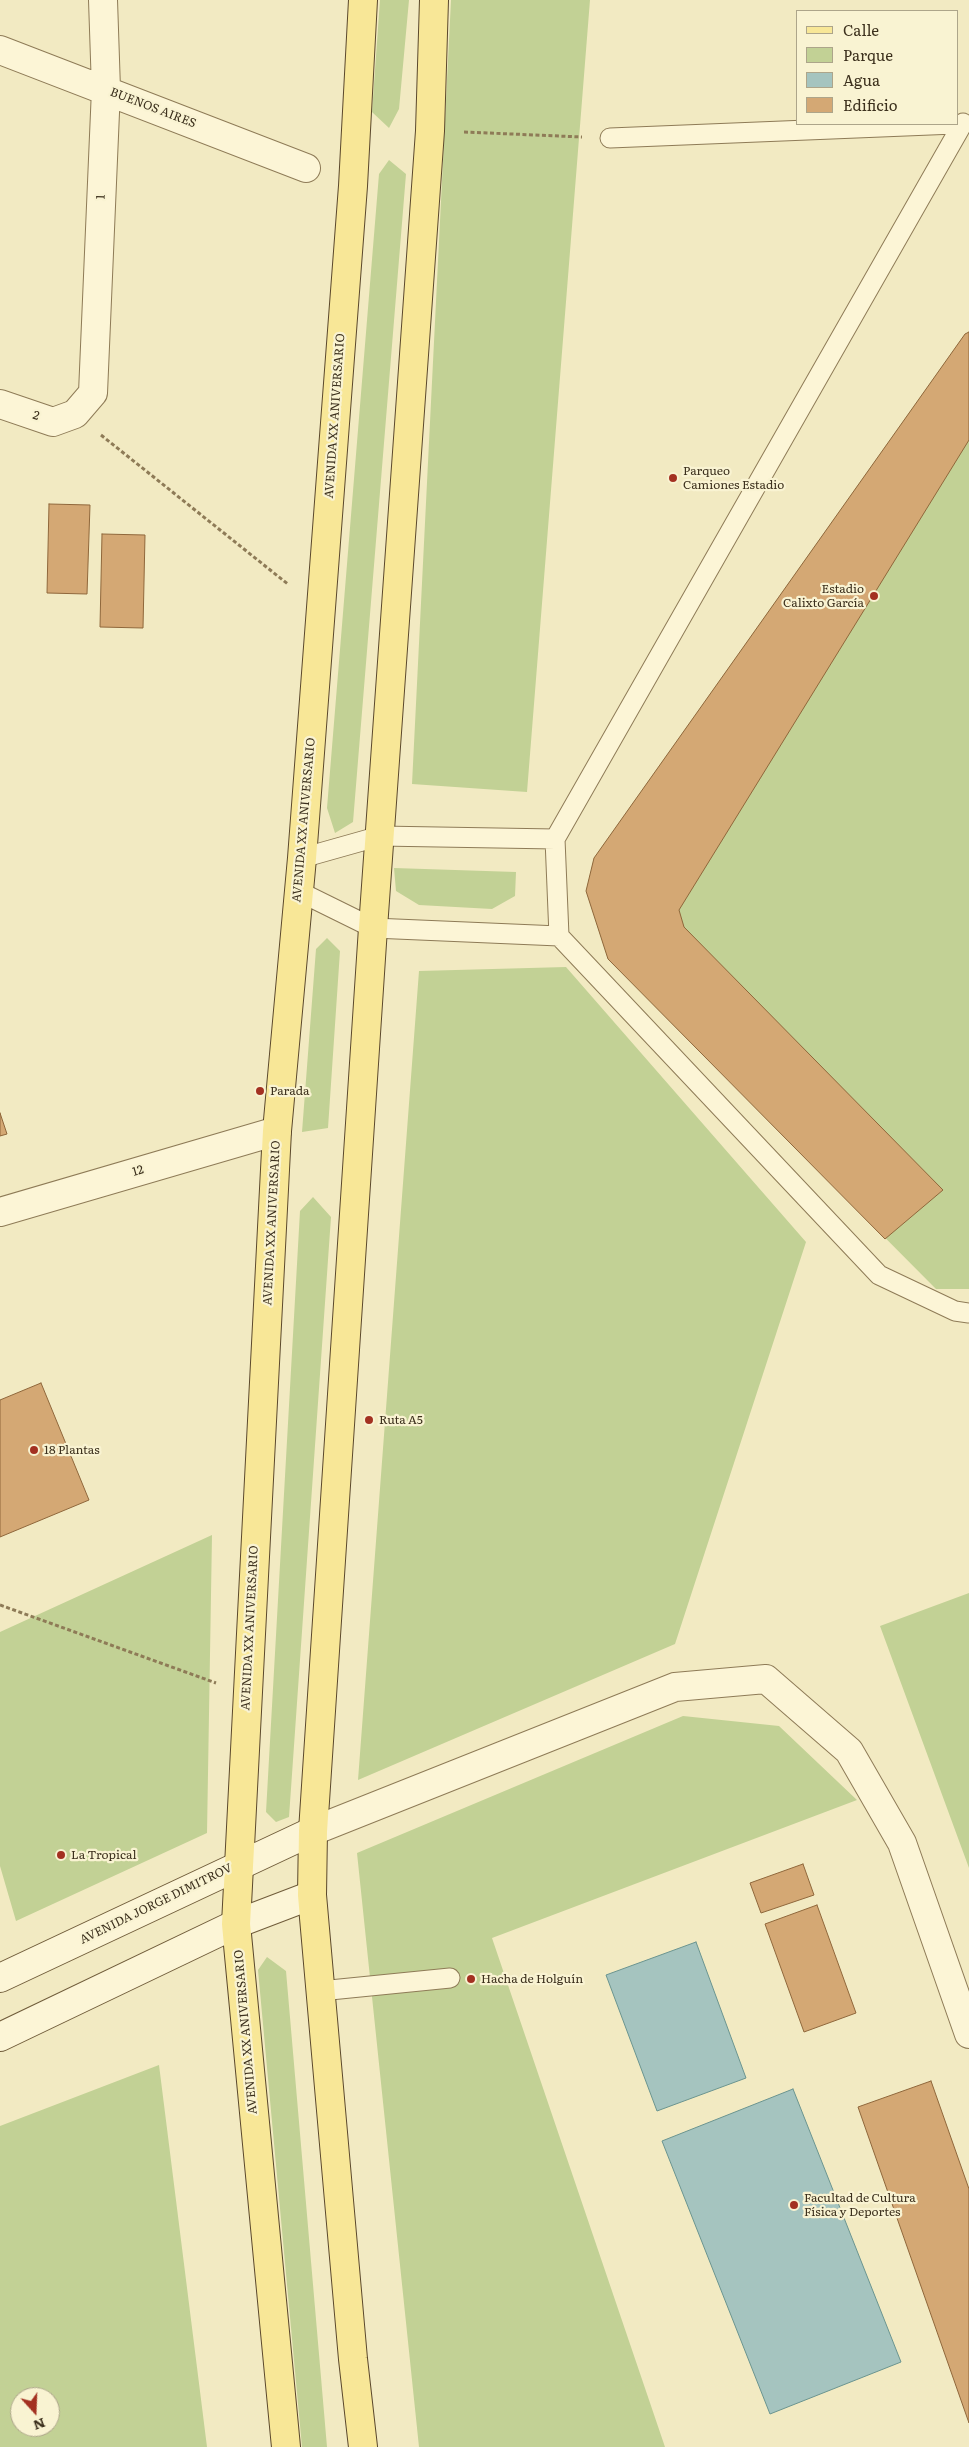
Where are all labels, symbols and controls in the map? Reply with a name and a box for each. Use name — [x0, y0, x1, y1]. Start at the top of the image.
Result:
legend — [796, 10, 959, 125]
text: Calle — [843, 18, 879, 41]
text: Parque — [843, 43, 893, 66]
text: Agua — [843, 68, 880, 91]
street label: BUENOS AIRES — [108, 85, 198, 131]
text: Edificio — [843, 93, 898, 116]
street label: 1 — [94, 194, 108, 200]
street label: AVENIDA XX ANIVERSARIO — [322, 333, 348, 499]
street label: 2 — [31, 408, 41, 424]
place label: Parqueo Camiones Estadio — [683, 464, 784, 492]
marker: Parqueo Camiones Estadio — [667, 472, 679, 484]
place label: Estadio Calixto García — [783, 582, 864, 610]
marker: Estadio Calixto García — [868, 590, 880, 602]
street label: AVENIDA XX ANIVERSARIO — [290, 737, 318, 903]
place label: Parada — [270, 1084, 309, 1098]
marker: Parada — [254, 1085, 266, 1097]
street label: AVENIDA XX ANIVERSARIO — [260, 1140, 284, 1306]
street label: 12 — [131, 1163, 145, 1179]
place label: Ruta A5 — [379, 1413, 423, 1427]
marker: Ruta A5 — [363, 1414, 375, 1426]
place label: 18 Plantas — [44, 1443, 100, 1457]
marker: 18 Plantas — [28, 1444, 40, 1456]
street label: AVENIDA XX ANIVERSARIO — [238, 1545, 262, 1711]
place label: La Tropical — [71, 1848, 136, 1862]
marker: La Tropical — [55, 1849, 67, 1861]
street label: AVENIDA JORGE DIMITROV — [77, 1861, 235, 1947]
street label: AVENIDA XX ANIVERSARIO — [232, 1949, 260, 2115]
place label: Hacha de Holguín — [481, 1972, 583, 1986]
marker: Hacha de Holguín — [465, 1973, 477, 1985]
place label: Facultad de Cultura Física y Deportes — [804, 2191, 916, 2219]
marker: Facultad de Cultura Física y Deportes — [788, 2199, 800, 2211]
north arrow — [10, 2387, 60, 2437]
text: N — [31, 2414, 49, 2437]

